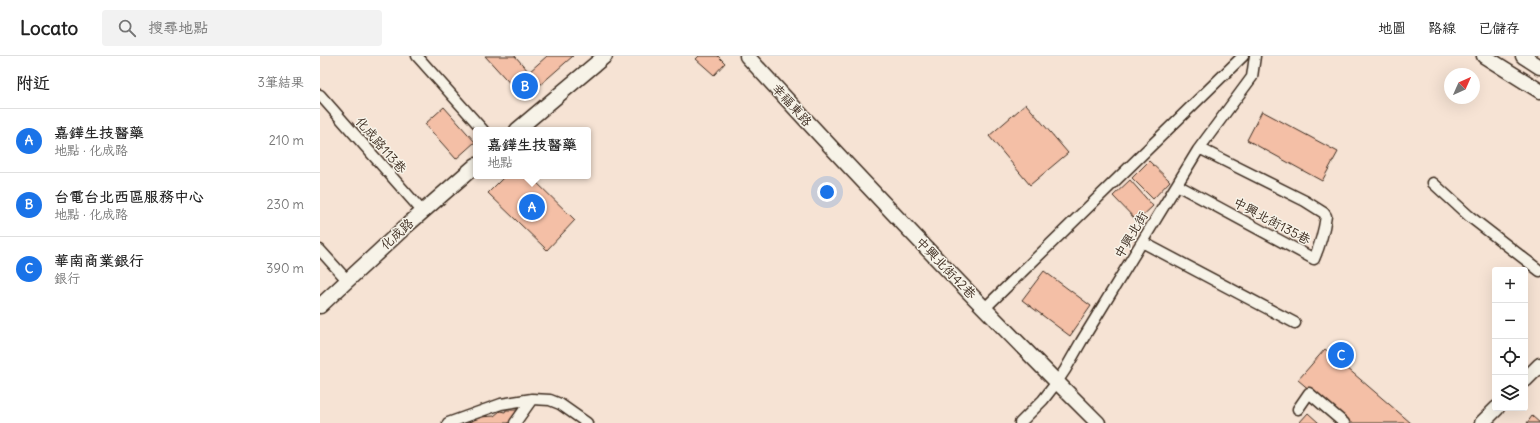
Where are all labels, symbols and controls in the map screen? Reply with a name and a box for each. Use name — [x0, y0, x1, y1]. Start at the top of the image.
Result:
search box — [102, 10, 382, 46]
text: Locato — [20, 16, 78, 40]
icon: search — [116, 17, 138, 39]
text: 搜尋地點 — [148, 18, 208, 37]
text: 地圖 — [1378, 19, 1406, 37]
text: 路線 — [1428, 19, 1456, 37]
text: 已儲存 — [1478, 19, 1520, 37]
north arrow — [1444, 68, 1480, 104]
pin: B — [512, 71, 538, 101]
text: 附近 — [16, 72, 50, 94]
text: 3筆結果 — [258, 74, 304, 91]
street label: 幸福東路 — [768, 80, 816, 130]
street label: 化成路113巷 — [352, 113, 410, 177]
text: 嘉鏵生技醫藥 — [54, 123, 144, 142]
popup — [473, 127, 591, 179]
text: A — [25, 132, 33, 149]
text: 210 m — [269, 132, 304, 149]
text: 嘉鏵生技醫藥 — [487, 135, 577, 154]
text: 地點 · 化成路 — [54, 142, 128, 159]
text: 地點 — [487, 154, 513, 171]
your location — [817, 182, 837, 202]
text: 台電台北西區服務中心 — [54, 187, 204, 206]
pin: A — [519, 192, 545, 222]
street label: 中興北街135巷 — [1230, 194, 1314, 248]
text: B — [25, 196, 33, 213]
text: 230 m — [266, 196, 304, 213]
text: 地點 · 化成路 — [54, 206, 128, 223]
street label: 中興北街 — [1110, 208, 1152, 262]
street label: 化成路 — [377, 215, 417, 253]
street label: 中興北街42巷 — [912, 233, 980, 303]
text: 華南商業銀行 — [54, 251, 144, 270]
text: C — [25, 260, 33, 277]
text: 390 m — [266, 260, 304, 277]
map controls — [1492, 267, 1528, 411]
button: + — [1492, 267, 1528, 303]
text: 銀行 — [54, 270, 80, 287]
button: − — [1492, 303, 1528, 339]
button: locate — [1492, 339, 1528, 375]
pin: C — [1328, 340, 1354, 370]
button: layers — [1492, 375, 1528, 411]

